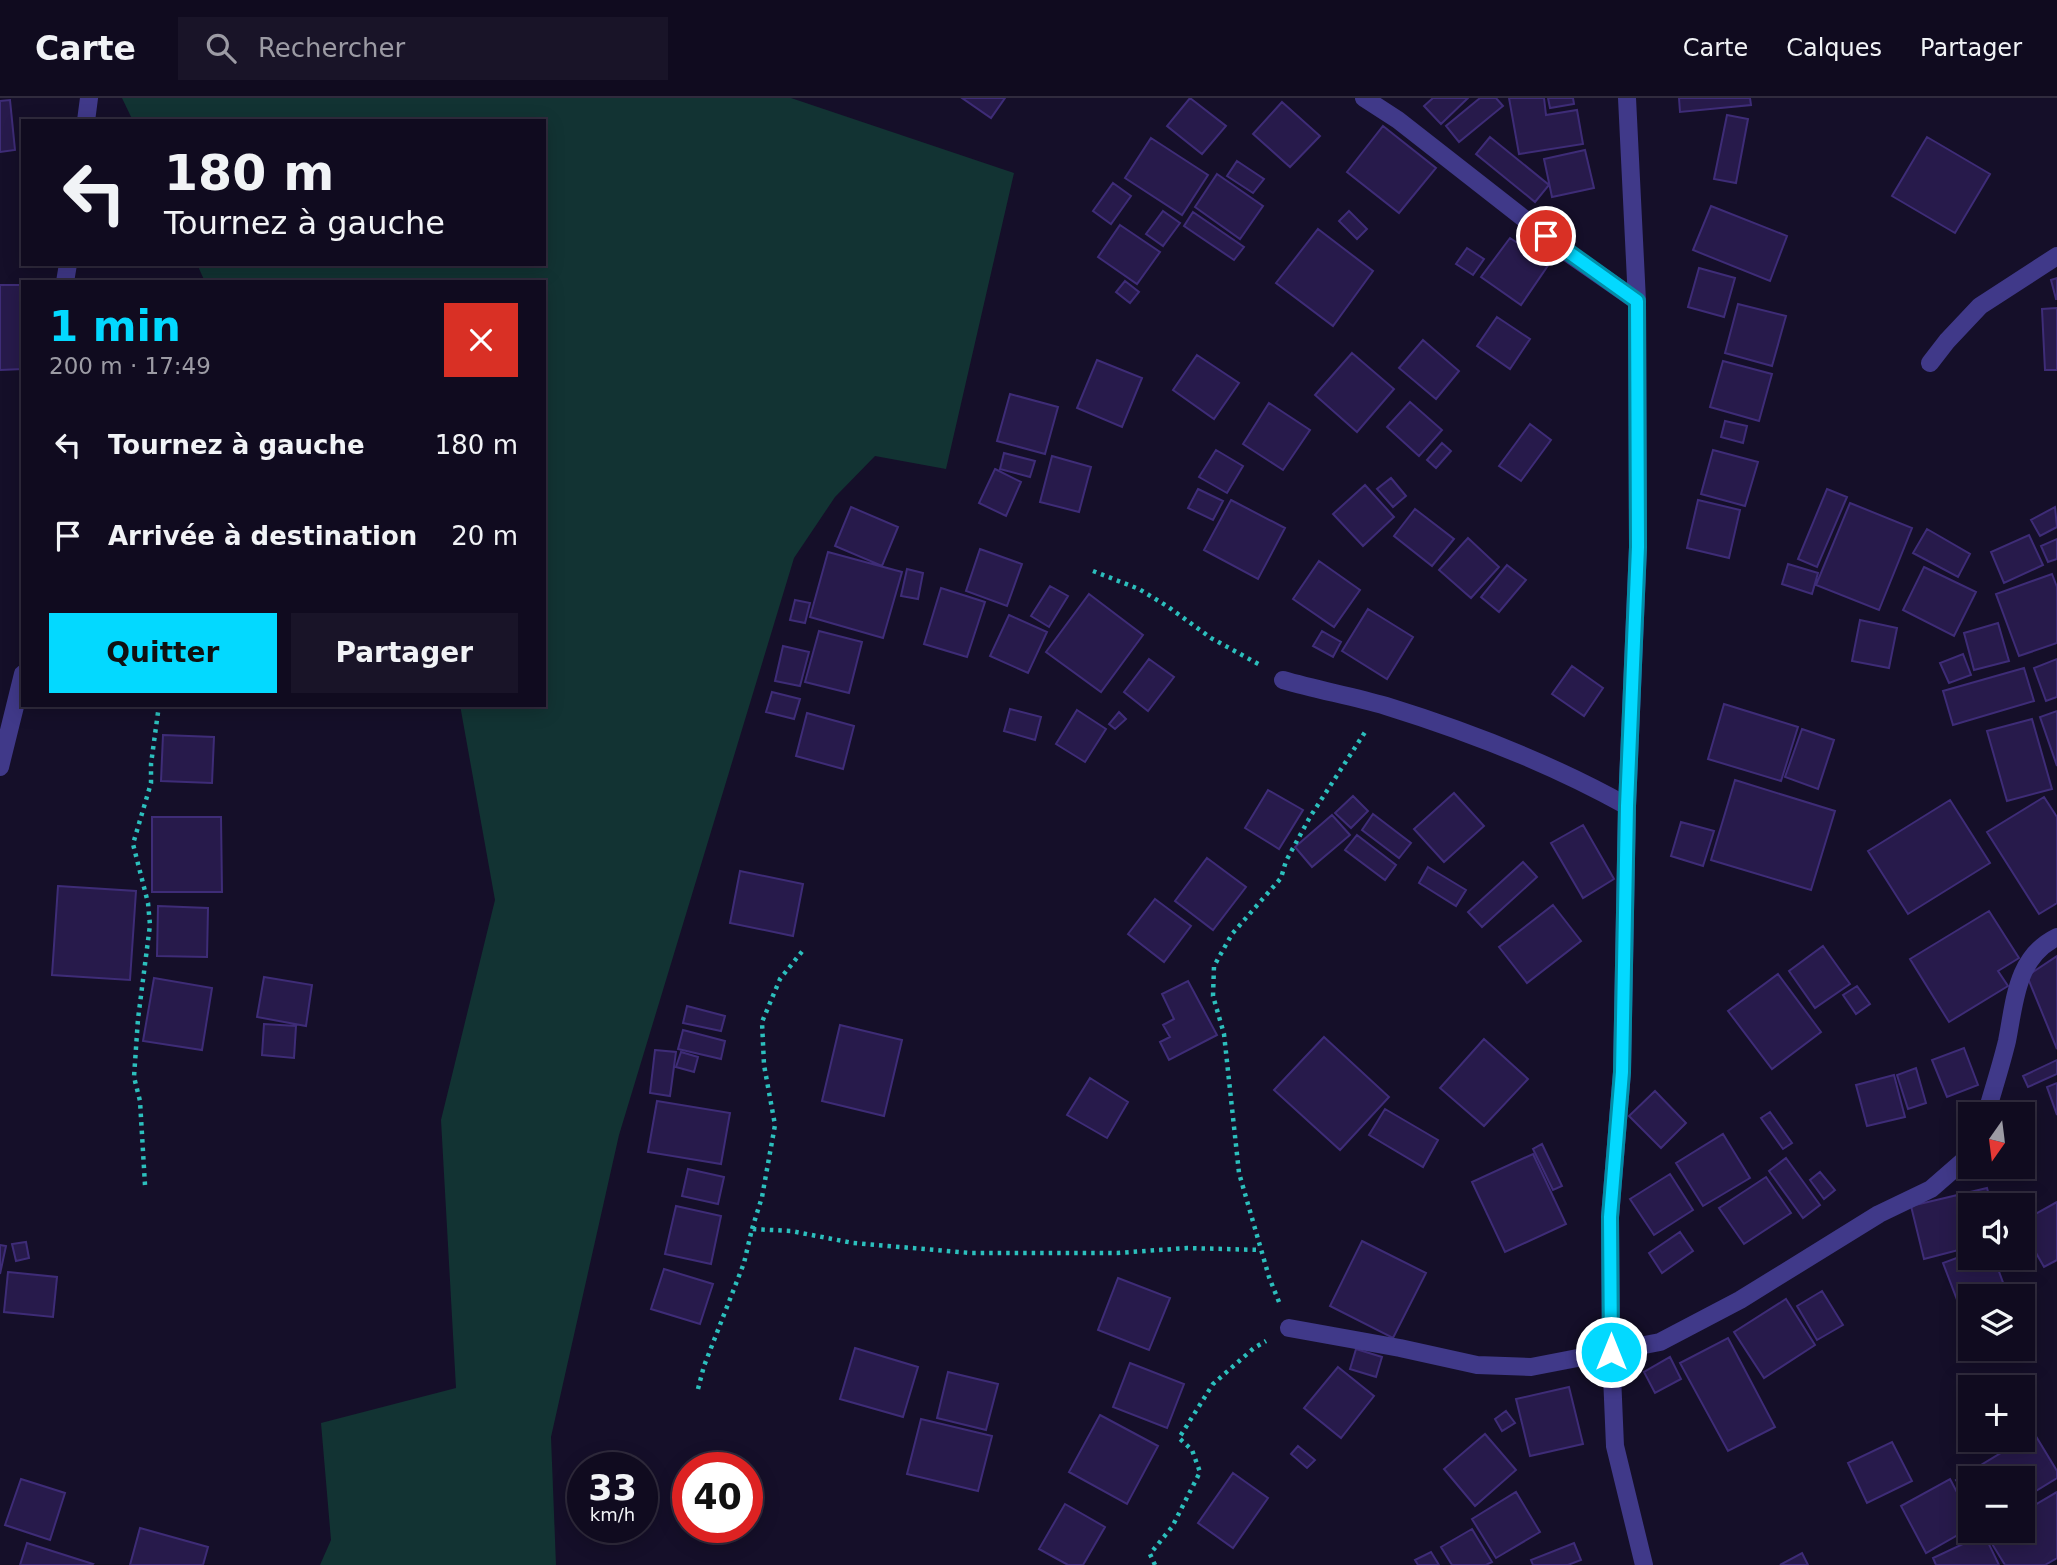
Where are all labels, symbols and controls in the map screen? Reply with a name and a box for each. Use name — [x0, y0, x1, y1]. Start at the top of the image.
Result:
search box — [178, 17, 668, 80]
text: Carte — [35, 29, 136, 68]
icon: search — [202, 29, 240, 67]
text: Rechercher — [258, 33, 405, 63]
text: Carte — [1683, 34, 1748, 62]
text: Calques — [1786, 34, 1882, 62]
text: Partager — [1920, 34, 2022, 62]
text: 180 m — [164, 145, 334, 202]
icon: left — [49, 147, 140, 238]
text: Tournez à gauche — [164, 204, 445, 242]
pin — [1516, 206, 1576, 266]
icon: arrive — [1527, 217, 1565, 255]
text: 1 min — [49, 302, 181, 351]
button: close — [444, 303, 518, 377]
text: 200 m · 17:49 — [49, 353, 211, 379]
icon: left — [49, 426, 87, 464]
text: Tournez à gauche — [108, 430, 365, 460]
text: 180 m — [435, 430, 518, 460]
icon: arrive — [49, 517, 87, 555]
text: Arrivée à destination — [108, 521, 417, 551]
text: 20 m — [451, 521, 518, 551]
button: Quitter — [49, 613, 277, 693]
button: Partager — [291, 613, 518, 693]
north arrow — [1958, 1102, 2035, 1180]
map controls — [1958, 1102, 2035, 1543]
button: sound — [1958, 1193, 2035, 1270]
button: layers — [1958, 1284, 2035, 1361]
position arrow — [1574, 1315, 1648, 1389]
button: + — [1958, 1375, 2035, 1452]
speed limit sign: 40 — [672, 1452, 763, 1543]
button: − — [1958, 1466, 2035, 1543]
text: 33 — [588, 1468, 637, 1508]
text: km/h — [590, 1504, 635, 1525]

